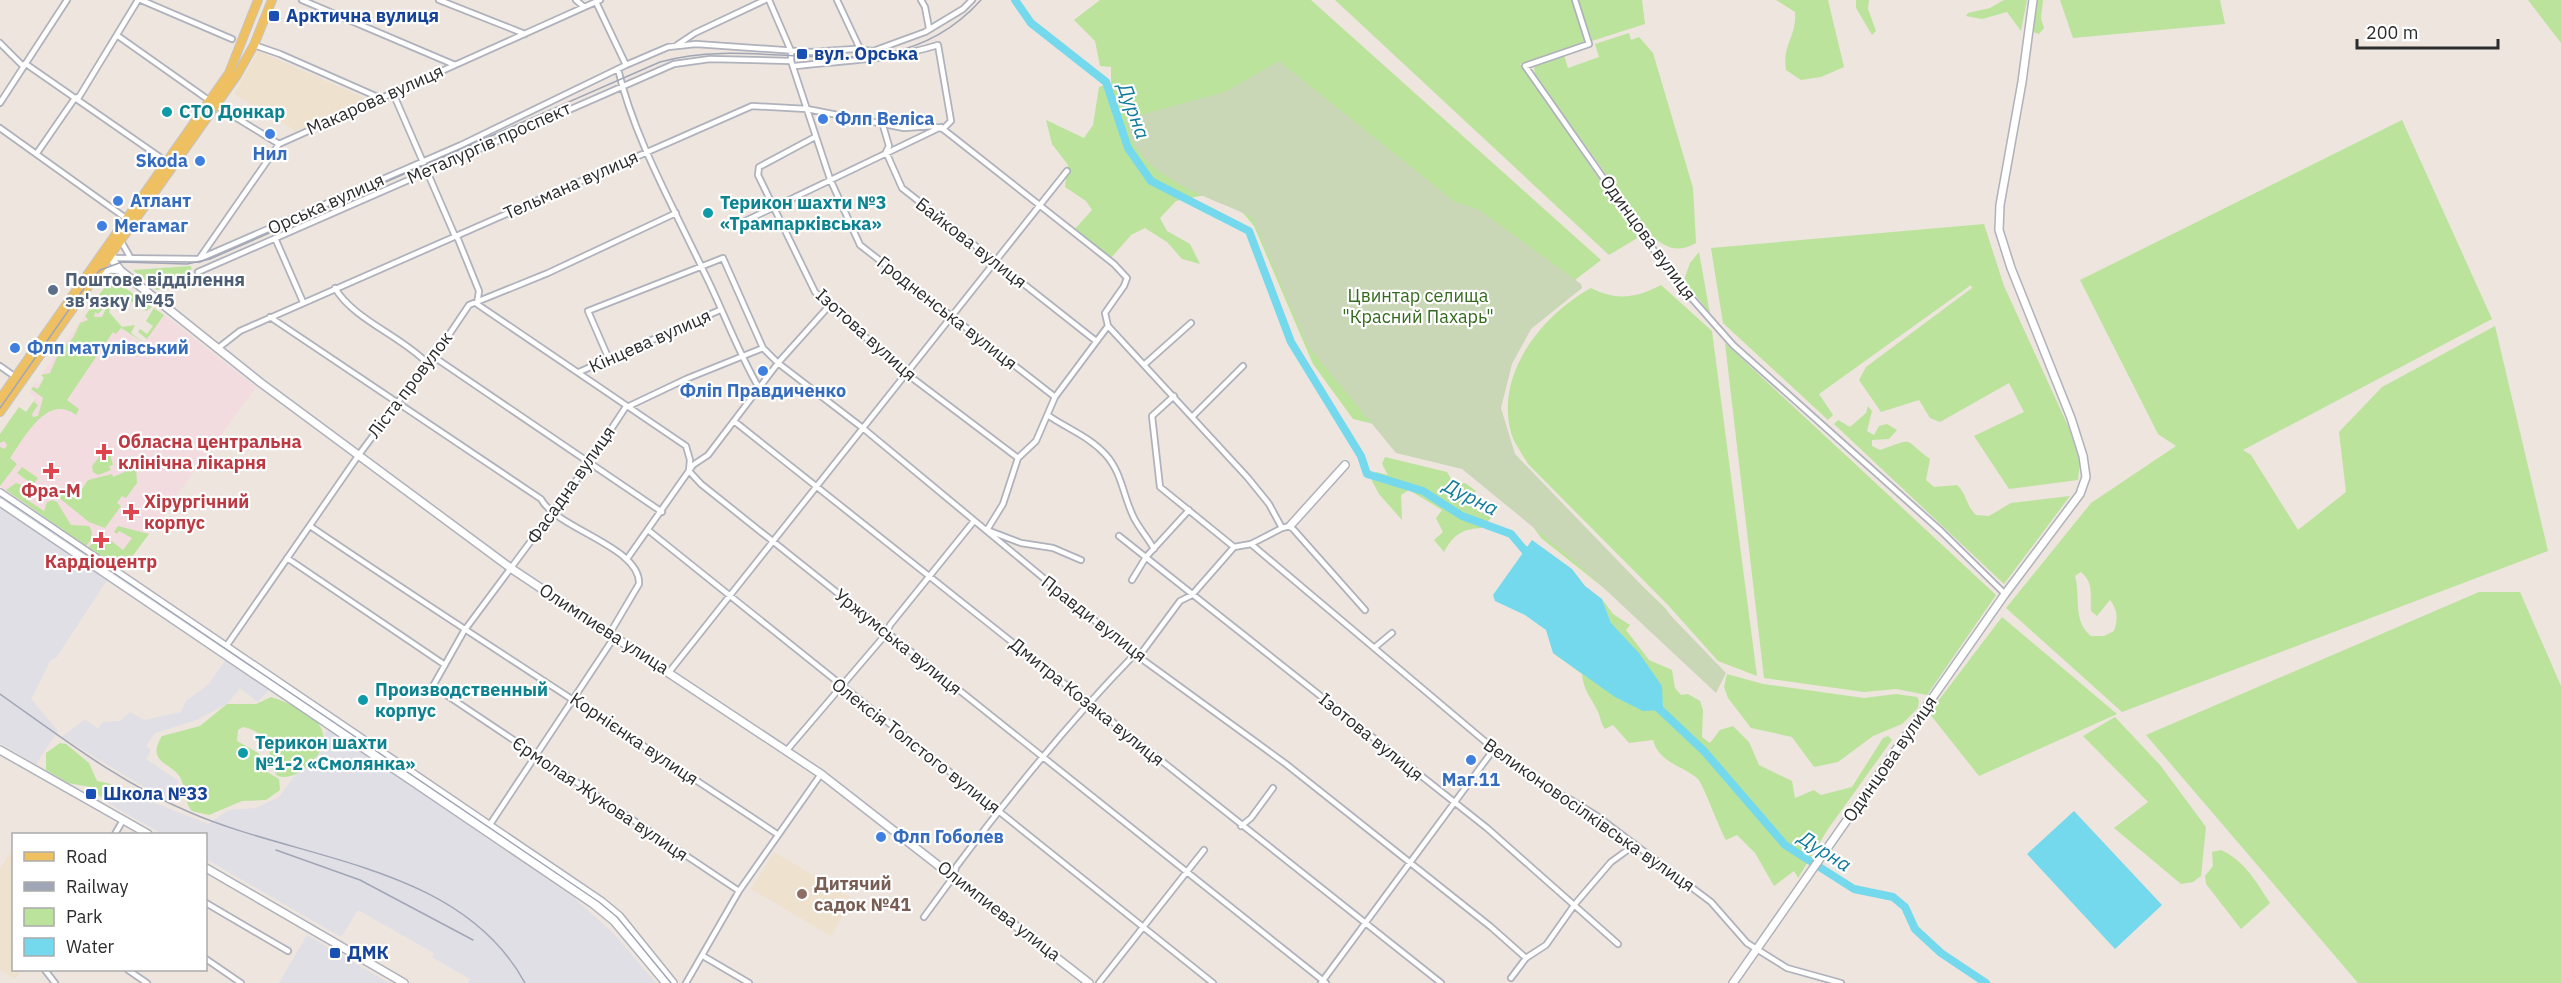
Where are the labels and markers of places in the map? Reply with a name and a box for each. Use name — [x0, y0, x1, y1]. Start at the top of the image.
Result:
place label: Арктична вулиця — [286, 4, 439, 27]
marker: Арктична вулиця — [267, 9, 281, 23]
place label: вул. Орська — [814, 42, 918, 65]
marker: вул. Орська — [795, 47, 809, 61]
place label: СТО Донкар — [179, 100, 285, 123]
marker: СТО Донкар — [160, 105, 174, 119]
place label: Флп Веліса — [835, 107, 935, 130]
marker: Флп Веліса — [816, 112, 830, 126]
marker: Нил — [263, 127, 277, 141]
place label: Нил — [252, 142, 288, 165]
place label: Skoda — [136, 149, 188, 172]
marker: Skoda — [193, 154, 207, 168]
place label: Атлант — [130, 189, 191, 212]
place label: Терикон шахти №3 «Трампарківська» — [720, 191, 887, 235]
marker: Атлант — [111, 194, 125, 208]
marker: Терикон шахти №3 «Трампарківська» — [701, 206, 715, 220]
place label: Мегамаг — [114, 214, 188, 237]
marker: Мегамаг — [95, 219, 109, 233]
place label: Поштове відділення зв'язку №45 — [65, 268, 245, 312]
marker: Поштове відділення зв'язку №45 — [46, 283, 60, 297]
place label: Флп матулівський — [27, 336, 189, 359]
marker: Флп матулівський — [8, 341, 22, 355]
marker: Фліп Правдиченко — [756, 364, 770, 378]
place label: Фліп Правдиченко — [680, 379, 846, 402]
place label: Обласна центральна клінічна лікарня — [118, 430, 302, 474]
marker: Обласна центральна клінічна лікарня — [95, 443, 113, 461]
marker: Фра-М — [44, 464, 58, 478]
place label: Фра-М — [21, 479, 81, 502]
place label: Хірургічний корпус — [144, 490, 249, 534]
marker: Хірургічний корпус — [122, 503, 140, 521]
marker: Кардіоцентр — [92, 531, 110, 549]
place label: Кардіоцентр — [45, 550, 157, 573]
place label: Производственный корпус — [375, 678, 548, 722]
marker: Производственный корпус — [356, 693, 370, 707]
place label: Терикон шахти №1-2 «Смолянка» — [255, 731, 415, 775]
marker: Терикон шахти №1-2 «Смолянка» — [236, 746, 250, 760]
marker: Маг.11 — [1464, 753, 1478, 767]
place label: Маг.11 — [1442, 768, 1500, 791]
place label: Школа №33 — [103, 782, 208, 805]
marker: Школа №33 — [84, 787, 98, 801]
place label: Флп Гоболев — [893, 825, 1004, 848]
marker: Флп Гоболев — [874, 830, 888, 844]
place label: Дитячий садок №41 — [814, 872, 911, 916]
marker: Дитячий садок №41 — [795, 887, 809, 901]
place label: ДМК — [347, 941, 389, 964]
marker: ДМК — [328, 946, 342, 960]

